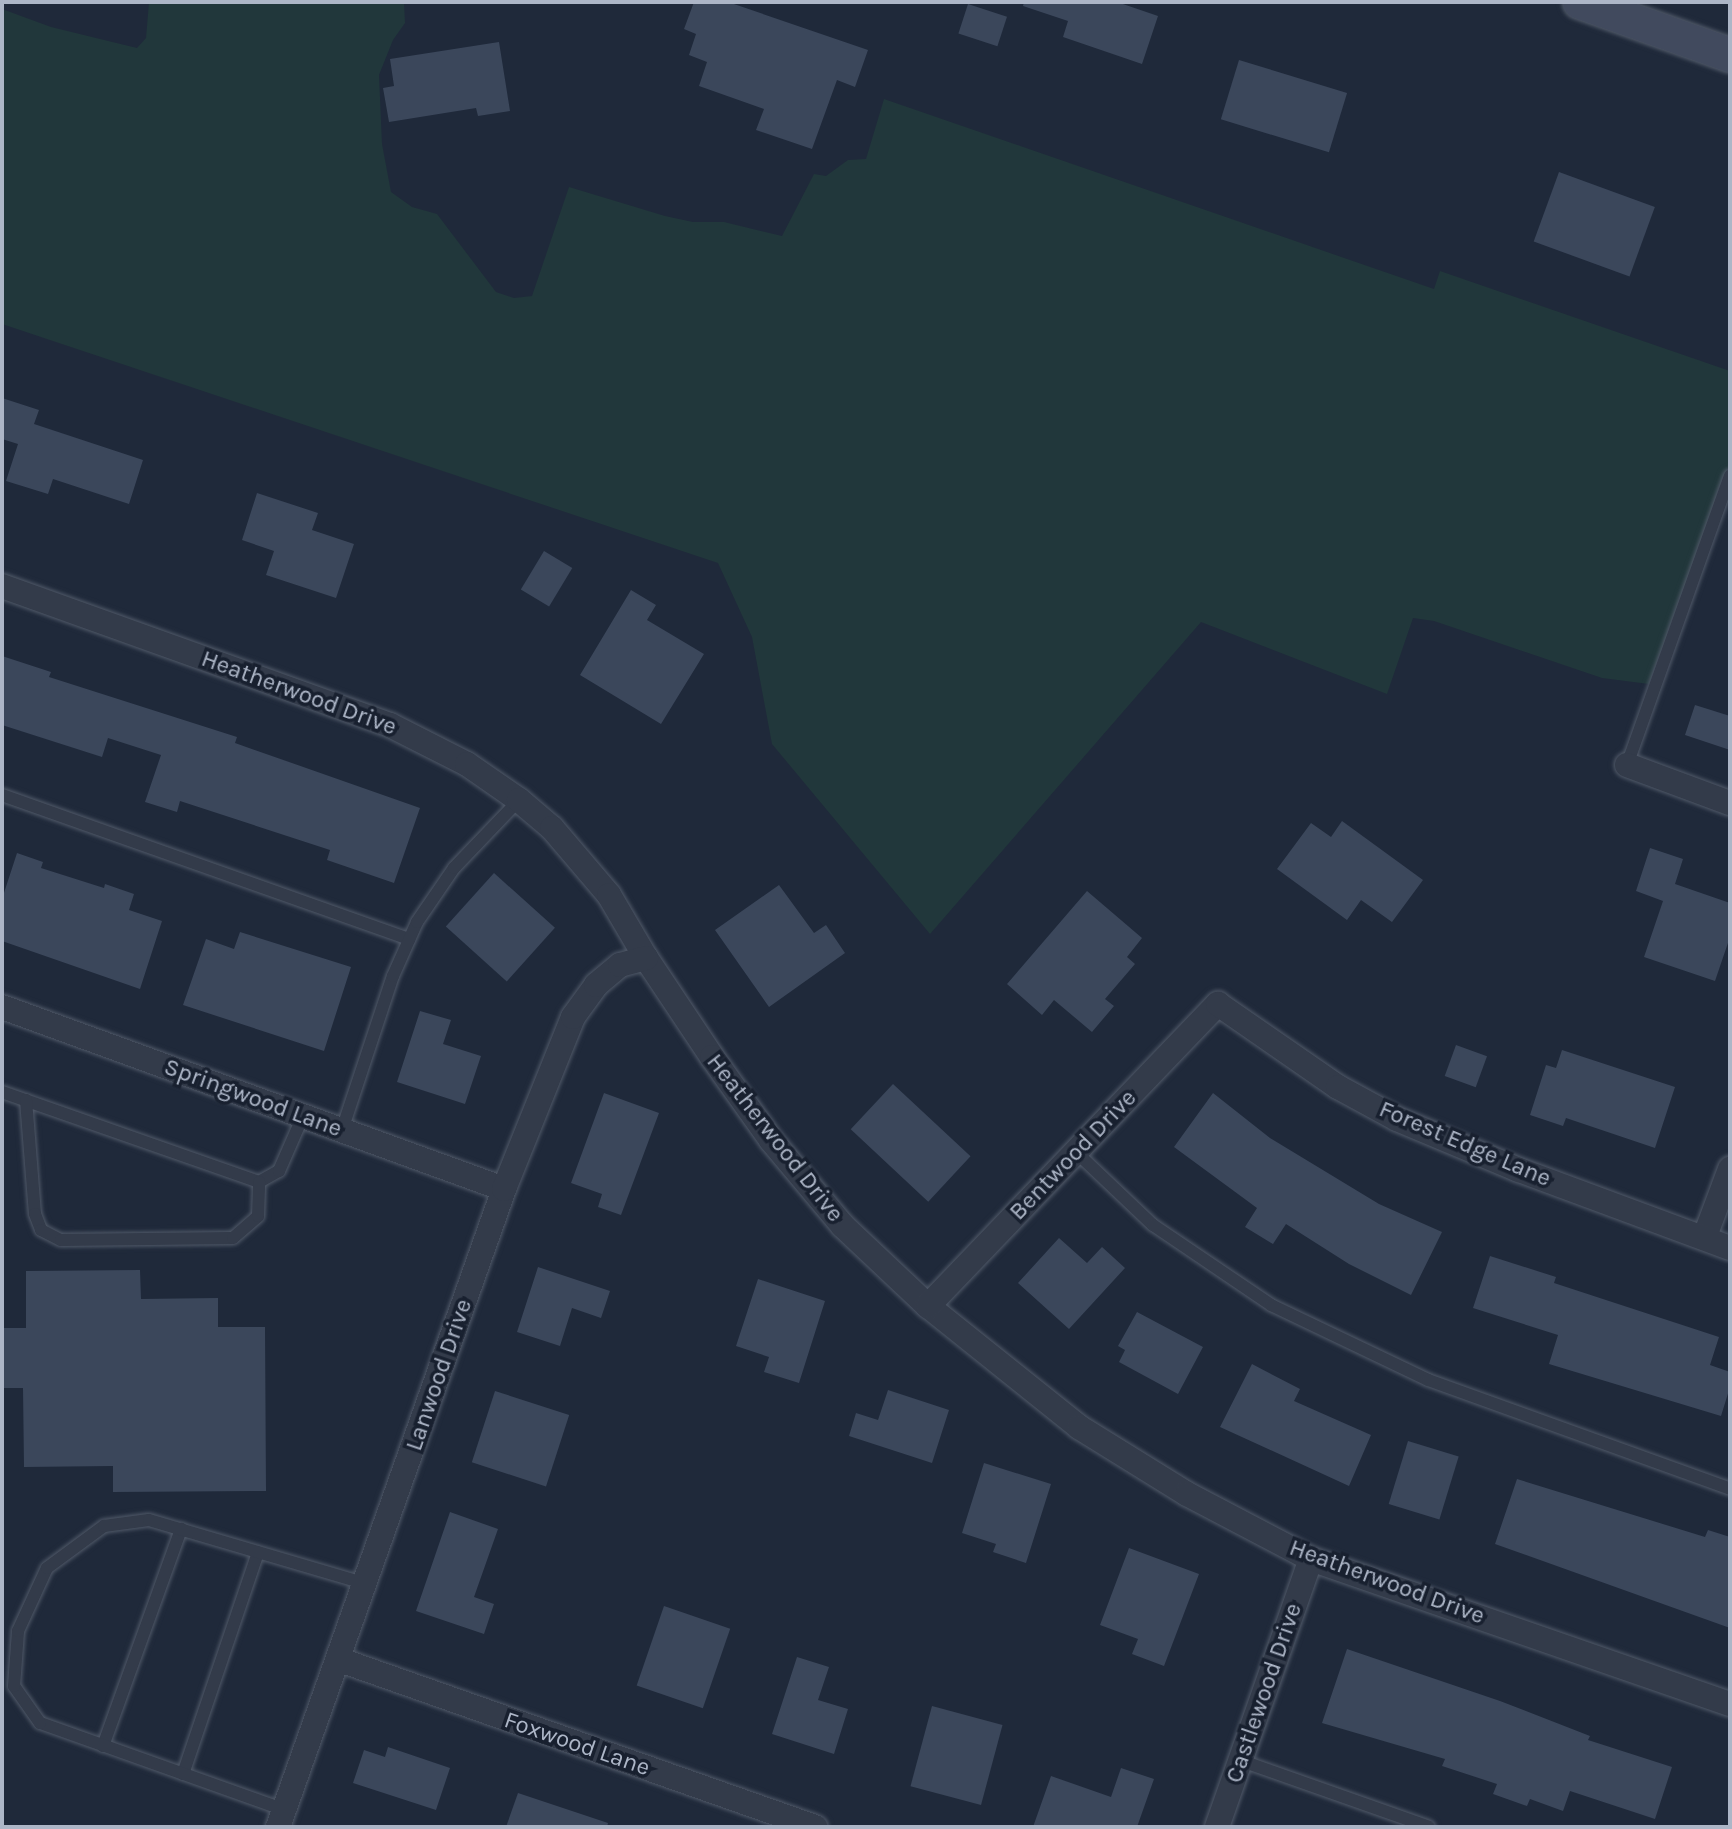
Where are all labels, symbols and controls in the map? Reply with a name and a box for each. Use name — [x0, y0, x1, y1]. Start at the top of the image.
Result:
street label: Heatherwood Drive — [197, 644, 401, 742]
street label: Heatherwood Drive — [700, 1048, 850, 1228]
street label: Springwood Lane — [160, 1052, 346, 1144]
street label: Bentwood Drive — [1003, 1084, 1143, 1226]
street label: Forest Edge Lane — [1375, 1095, 1555, 1193]
street label: Lanwood Drive — [400, 1295, 478, 1455]
street label: Heatherwood Drive — [1285, 1533, 1489, 1631]
street label: Castlewood Drive — [1220, 1599, 1308, 1787]
street label: Foxwood Lane — [500, 1706, 654, 1782]

